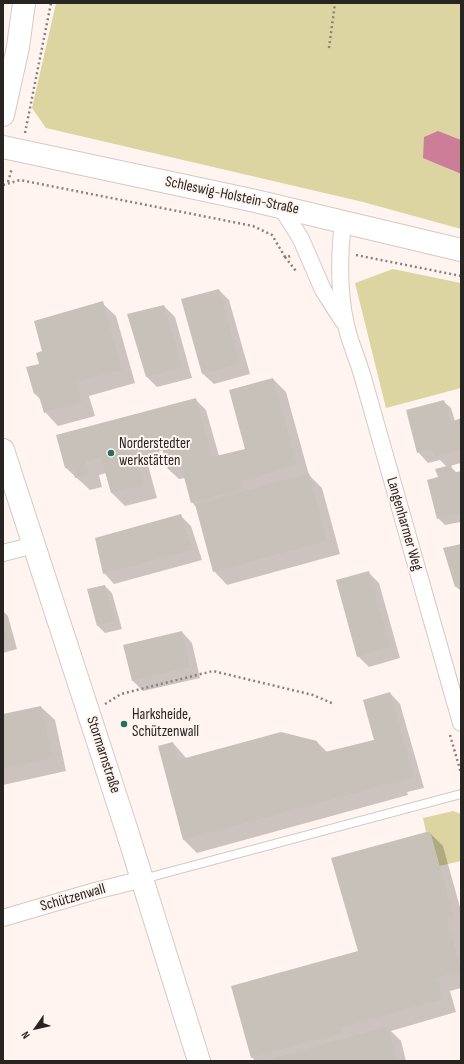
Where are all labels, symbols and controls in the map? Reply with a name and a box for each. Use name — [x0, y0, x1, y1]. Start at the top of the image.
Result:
street label: Schleswig-Holstein-Straße — [163, 173, 301, 219]
place label: Norderstedter werkstätten — [119, 435, 190, 470]
marker: Norderstedter werkstätten — [106, 448, 116, 458]
street label: Langenharmer Weg — [382, 475, 426, 573]
place label: Harksheide, Schützenwall — [132, 706, 199, 741]
street label: Stormarnstraße — [82, 714, 124, 796]
marker: Harksheide, Schützenwall — [119, 719, 129, 729]
street label: Schützenwall — [38, 880, 108, 916]
north arrow — [16, 1008, 56, 1048]
text: N — [19, 1029, 33, 1041]

